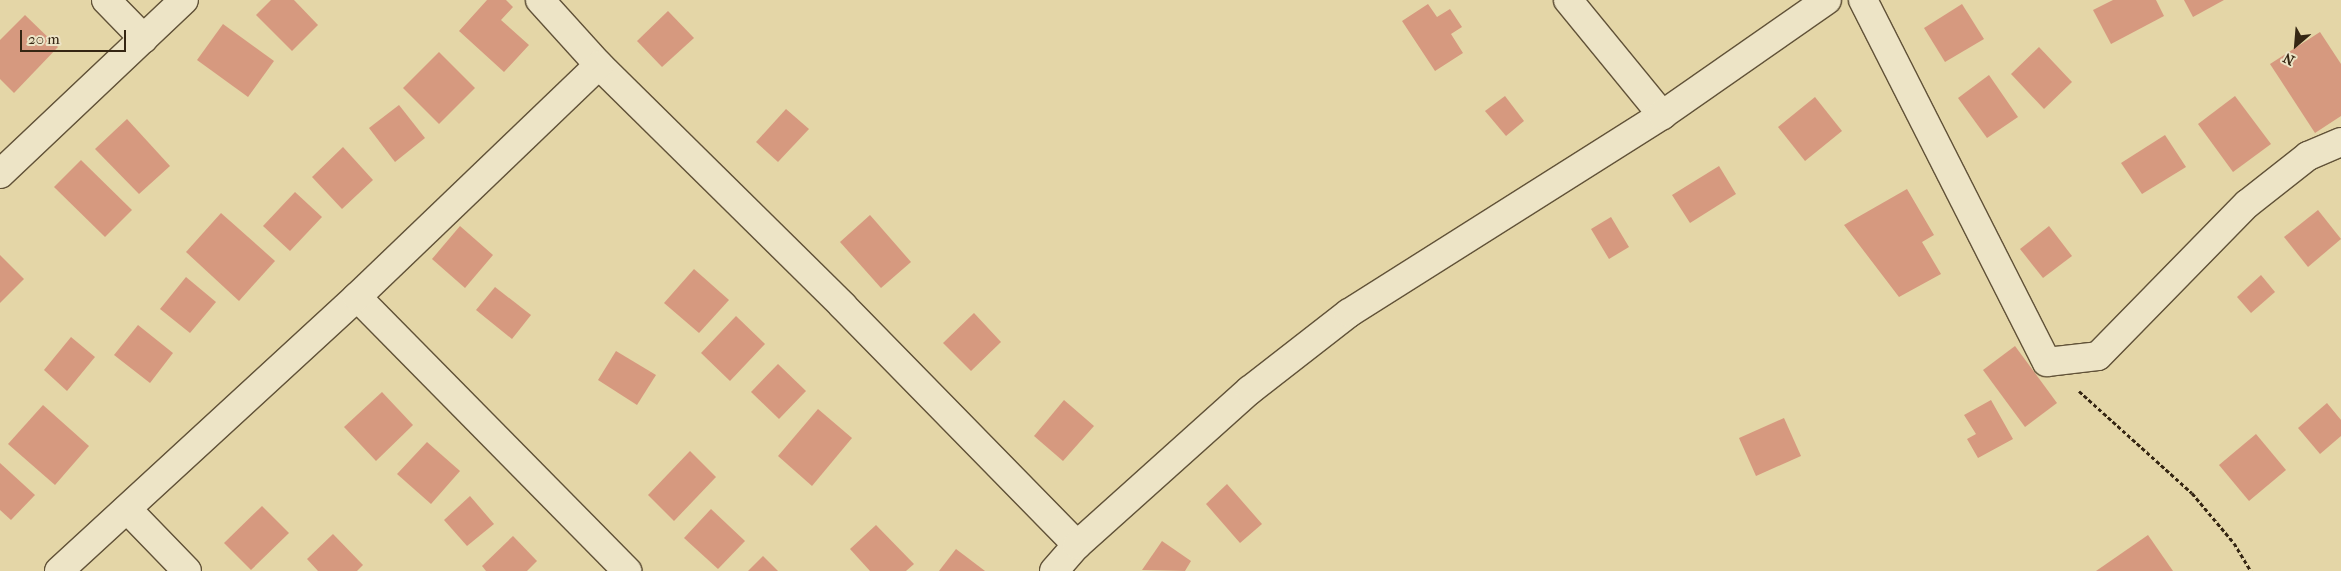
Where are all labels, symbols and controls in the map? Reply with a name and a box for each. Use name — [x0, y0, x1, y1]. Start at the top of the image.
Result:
scale bar — [22, 20, 129, 52]
north arrow — [2271, 20, 2321, 70]
text: 20 m — [28, 30, 60, 48]
text: N — [2280, 49, 2298, 69]

